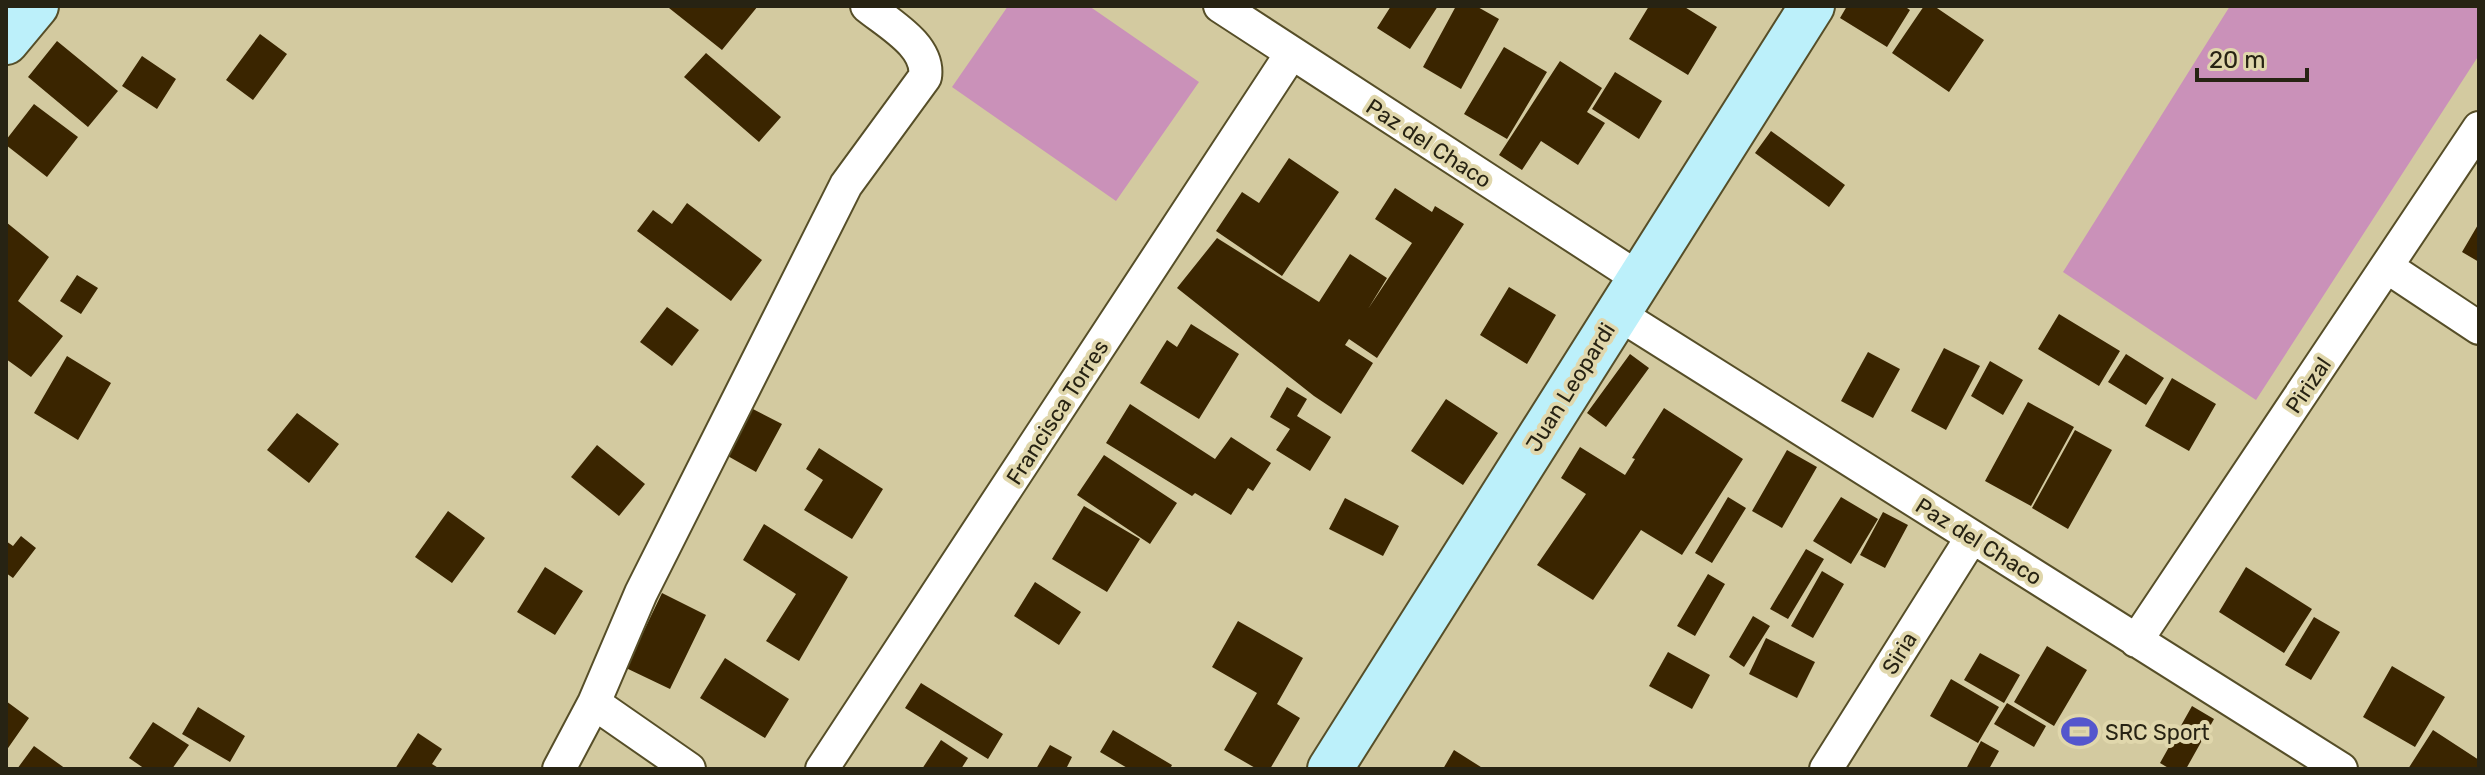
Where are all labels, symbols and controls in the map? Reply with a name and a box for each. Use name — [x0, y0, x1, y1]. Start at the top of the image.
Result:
scale bar — [2197, 32, 2307, 82]
text: 20 m — [2209, 46, 2266, 74]
street label: Paz del Chaco — [1361, 93, 1496, 194]
street label: Juan Leopardi — [1520, 318, 1621, 457]
street label: Francisca Torres — [1001, 335, 1114, 490]
street label: Pirizal — [2280, 352, 2337, 418]
street label: Paz del Chaco — [1911, 492, 2047, 591]
street label: Siria — [1876, 627, 1923, 679]
sports icon: SRC Sport — [2060, 713, 2098, 751]
place label: SRC Sport — [2105, 719, 2210, 746]

